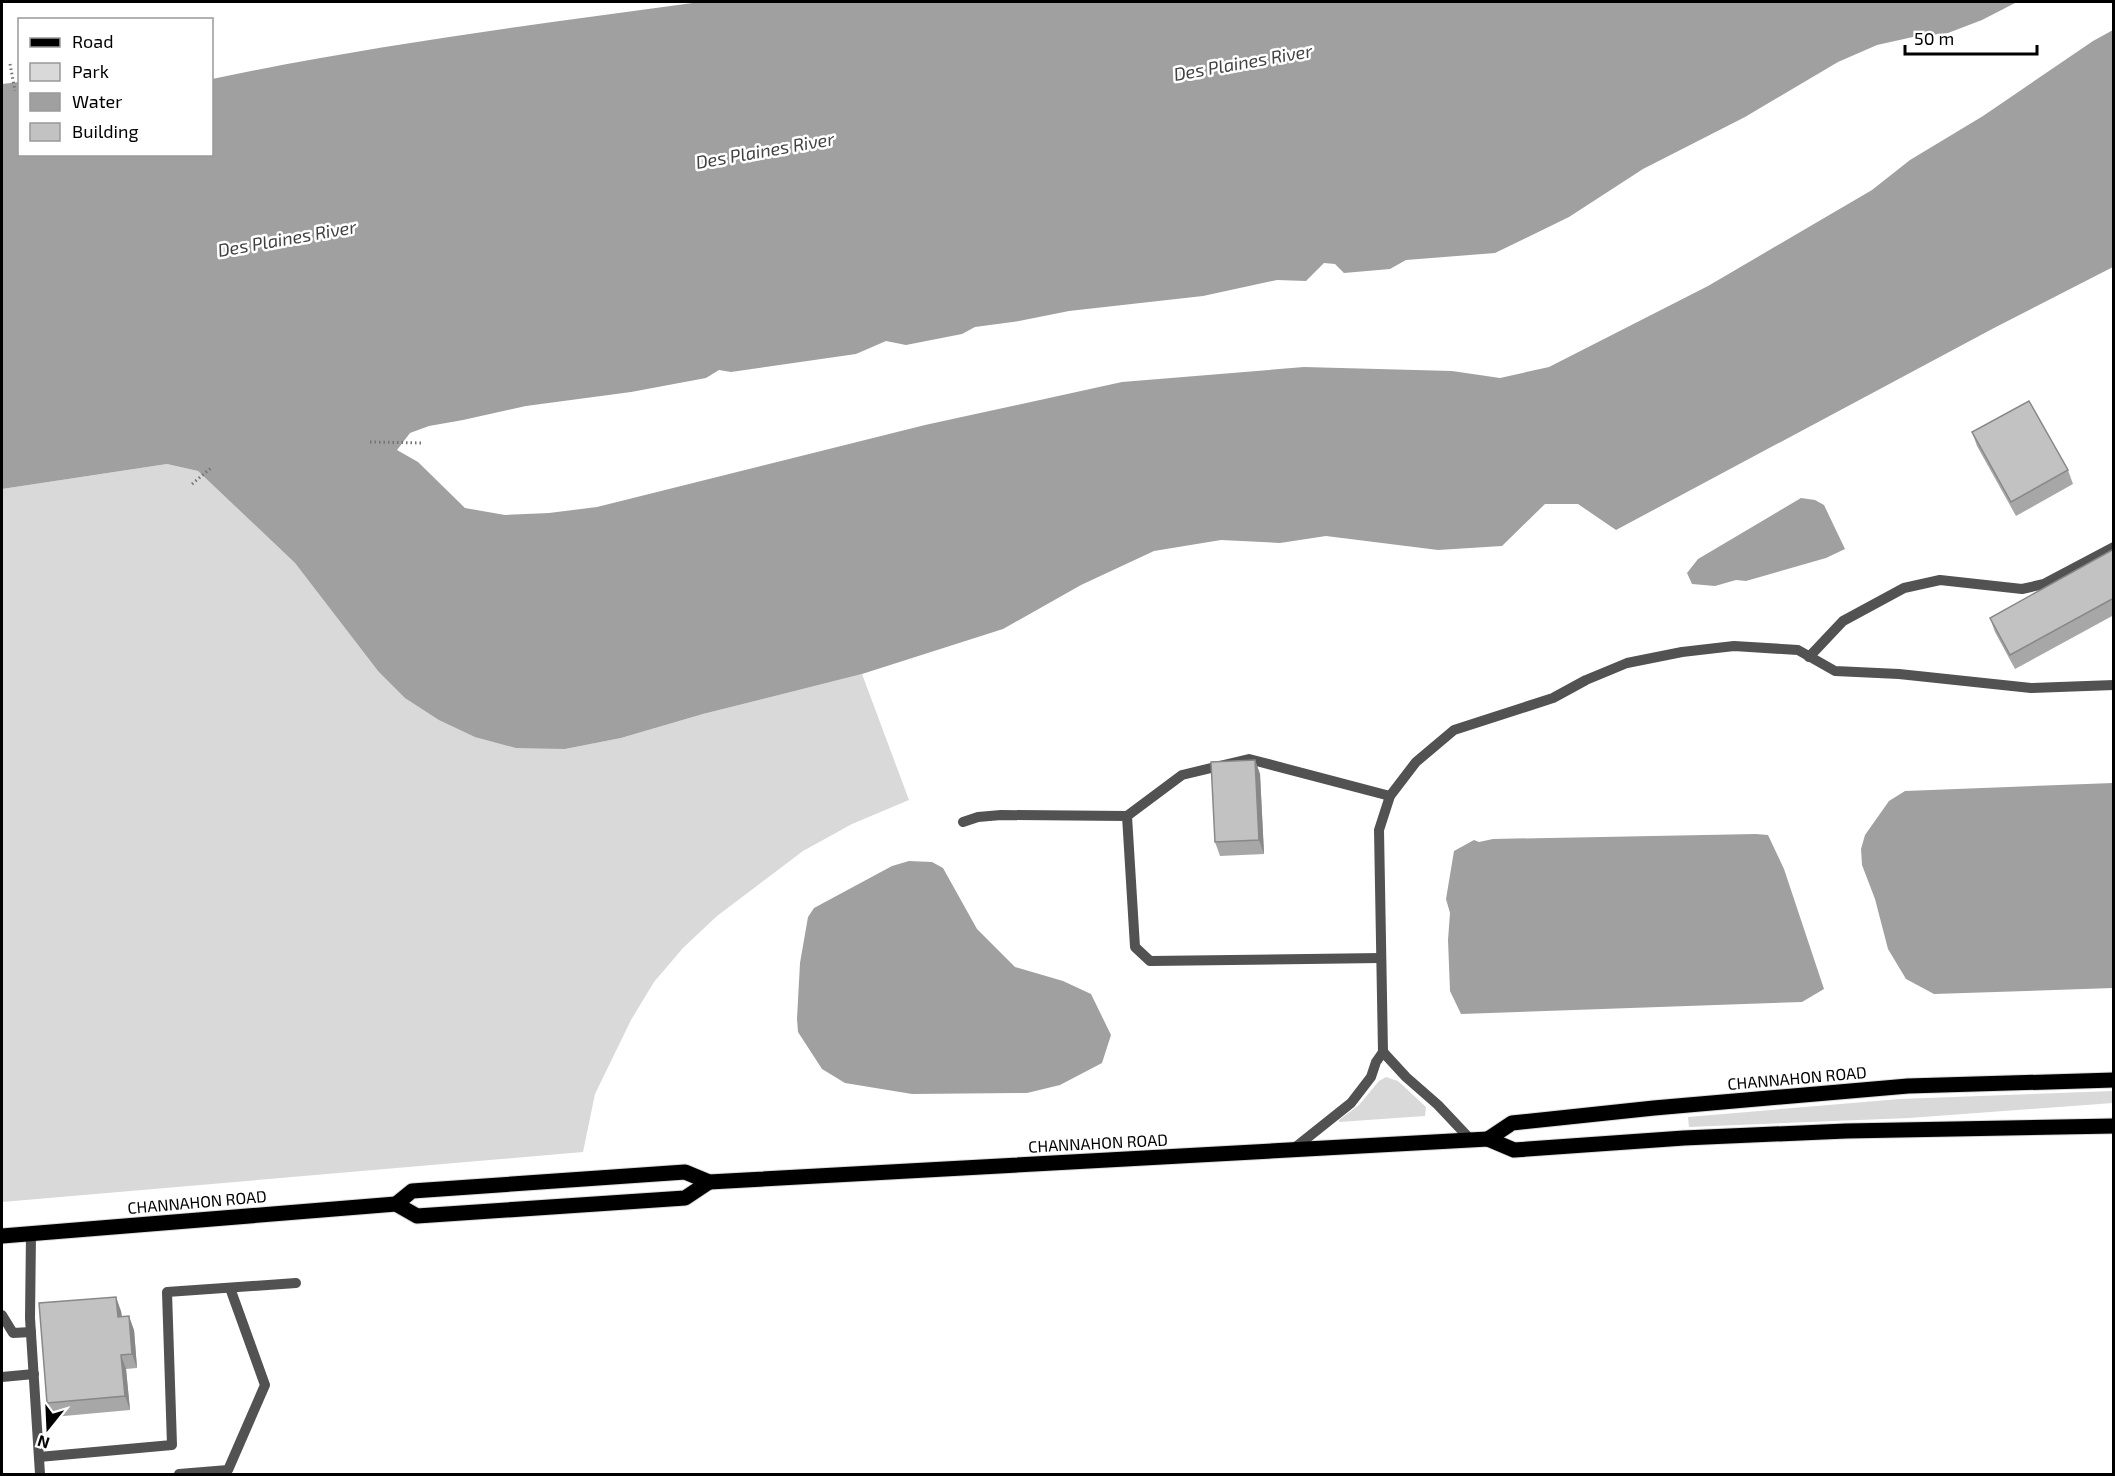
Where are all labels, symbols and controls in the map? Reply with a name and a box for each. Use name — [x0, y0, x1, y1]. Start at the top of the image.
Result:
legend — [18, 18, 213, 156]
scale bar — [1905, 18, 2037, 56]
text: 50 m — [1914, 27, 1954, 49]
text: Road — [72, 30, 113, 52]
water label: Des Plaines River — [1172, 39, 1315, 85]
text: Park — [72, 60, 109, 82]
text: Water — [72, 90, 122, 112]
text: Building — [72, 120, 139, 142]
water label: Des Plaines River — [694, 127, 837, 173]
water label: Des Plaines River — [216, 215, 359, 261]
street label: CHANNAHON ROAD — [1727, 1062, 1867, 1093]
street label: CHANNAHON ROAD — [1028, 1129, 1168, 1156]
street label: CHANNAHON ROAD — [127, 1186, 267, 1217]
north arrow — [18, 1398, 78, 1458]
text: N — [35, 1432, 52, 1454]

